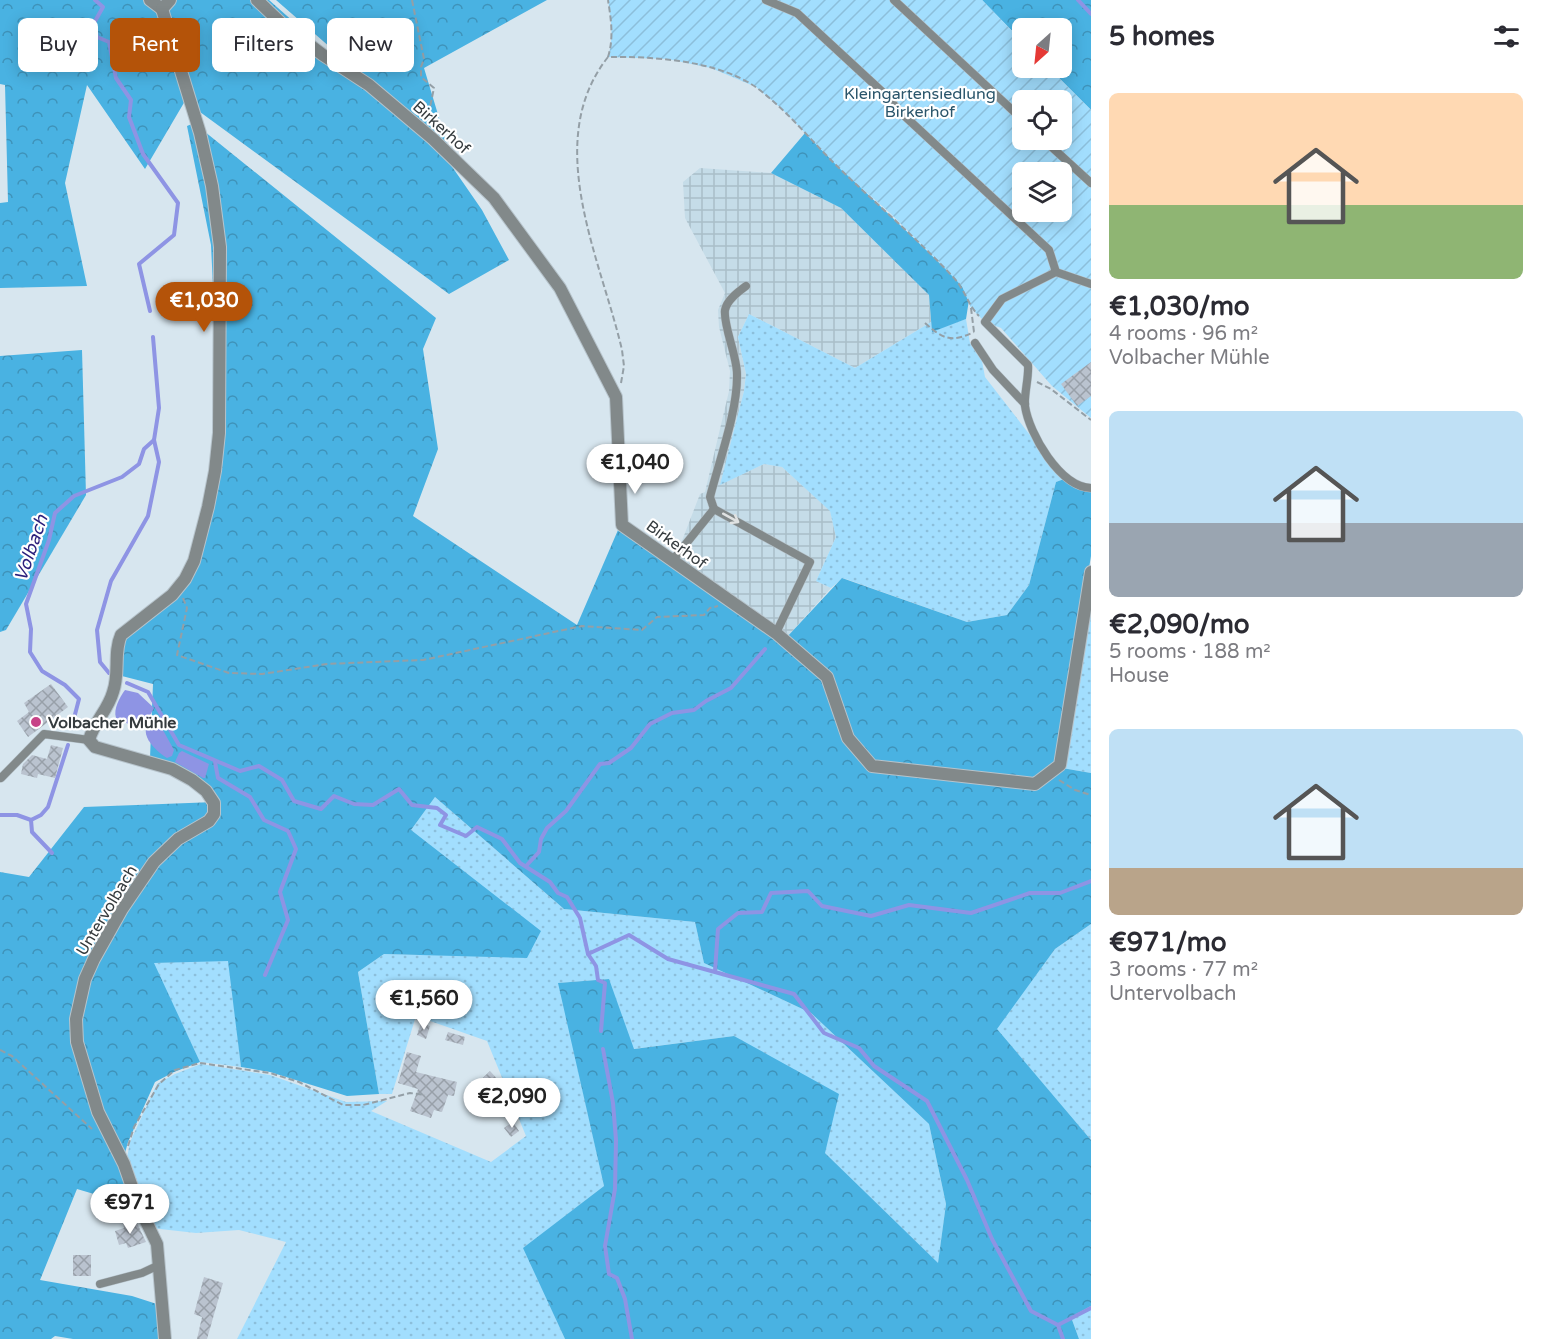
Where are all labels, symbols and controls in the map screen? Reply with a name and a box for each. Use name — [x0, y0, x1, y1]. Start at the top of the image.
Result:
chip: Buy — [18, 18, 98, 72]
chip: Rent — [110, 18, 200, 72]
chip: Filters — [212, 18, 315, 72]
chip: New — [327, 18, 414, 72]
north arrow — [1012, 18, 1072, 78]
map controls — [1012, 18, 1072, 222]
icon: filters — [1490, 20, 1523, 53]
text: 5 homes — [1109, 21, 1215, 52]
park label: Kleingartensiedlung Birkerhof — [844, 84, 996, 122]
button: locate — [1012, 90, 1072, 150]
street label: Birkerhof — [409, 97, 475, 159]
icon: home — [1262, 132, 1370, 240]
button: layers — [1012, 162, 1072, 222]
pin: €1,030 — [155, 282, 253, 333]
text: €1,030 — [169, 289, 239, 313]
text: €1,030/mo — [1109, 291, 1250, 322]
text: 4 rooms · 96 m² — [1109, 322, 1258, 346]
text: Volbacher Mühle — [1109, 346, 1270, 370]
pin: €1,040 — [586, 444, 684, 495]
icon: home — [1262, 450, 1370, 558]
text: €1,040 — [600, 451, 670, 475]
water label: Volbach — [9, 511, 53, 584]
one-way arrow — [722, 512, 739, 524]
street label: Birkerhof — [642, 516, 711, 574]
text: €2,090/mo — [1109, 609, 1250, 640]
text: 5 rooms · 188 m² — [1109, 640, 1271, 664]
text: House — [1109, 664, 1169, 688]
place label: Volbacher Mühle — [48, 713, 176, 733]
marker: Volbacher Mühle — [29, 715, 43, 729]
icon: home — [1262, 768, 1370, 876]
street label: Untervolbach — [72, 862, 142, 959]
text: €971/mo — [1109, 927, 1227, 958]
text: 3 rooms · 77 m² — [1109, 958, 1258, 982]
pin: €1,560 — [375, 980, 473, 1031]
text: Untervolbach — [1109, 982, 1237, 1006]
text: €1,560 — [389, 987, 459, 1011]
pin: €2,090 — [463, 1078, 561, 1129]
text: €2,090 — [477, 1085, 547, 1109]
pin: €971 — [94, 1184, 166, 1235]
text: €971 — [104, 1191, 156, 1215]

